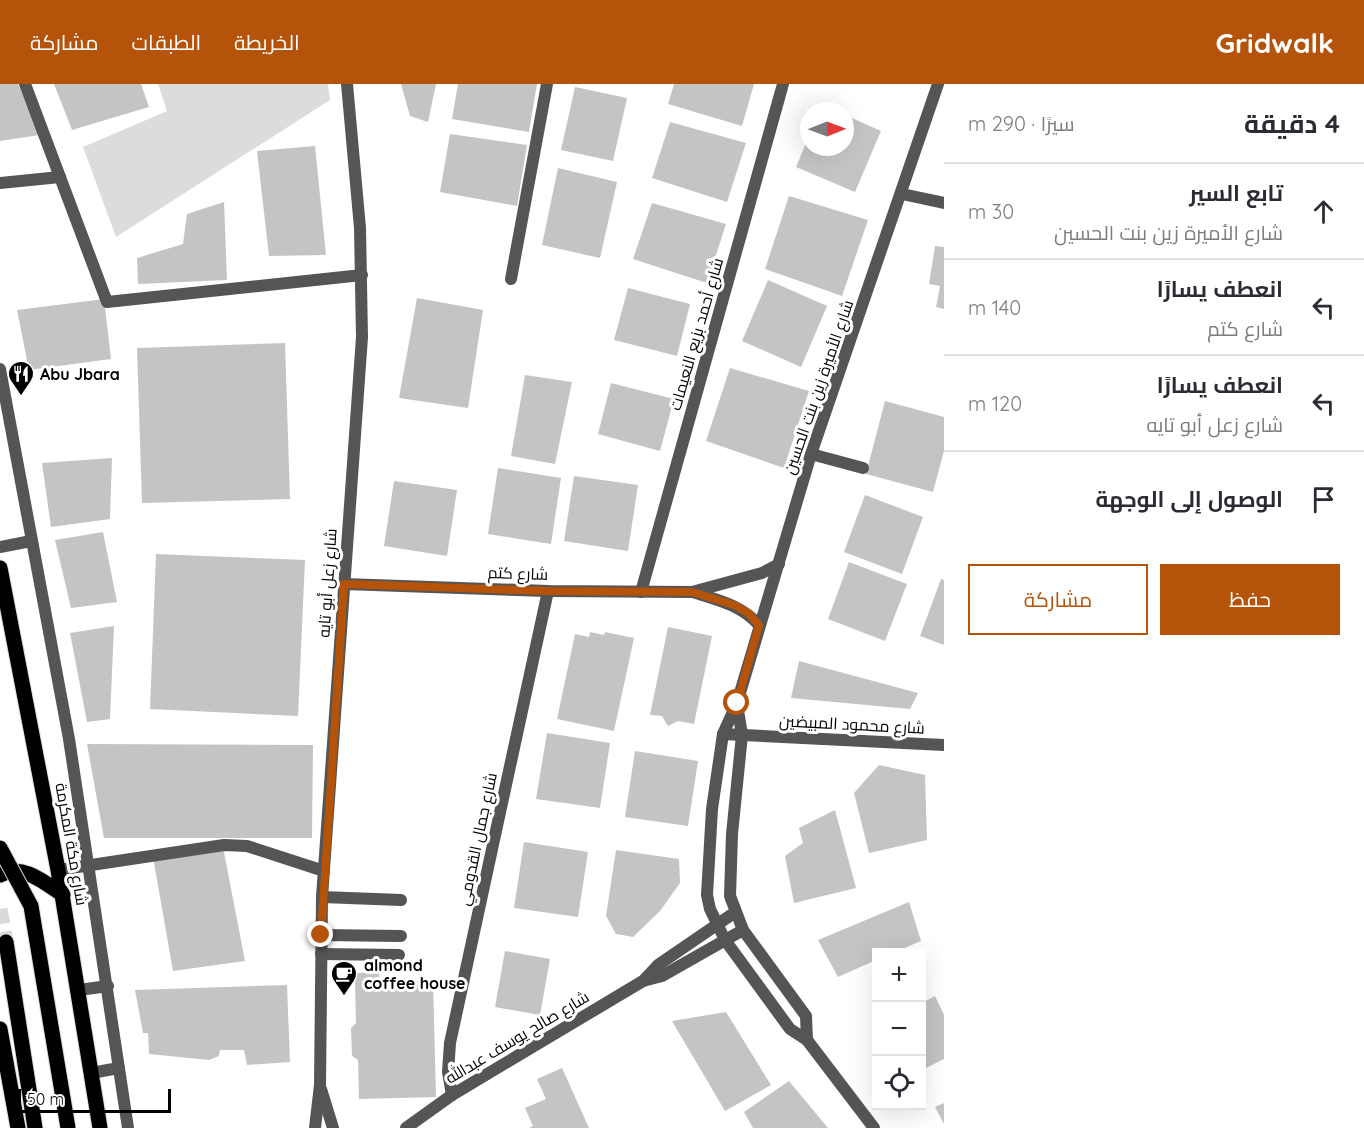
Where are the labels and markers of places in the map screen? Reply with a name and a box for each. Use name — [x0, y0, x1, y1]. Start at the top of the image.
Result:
restaurant icon: Abu Jbara — [6, 359, 36, 397]
place label: Abu Jbara — [40, 364, 120, 384]
place label: almond coffee house — [364, 955, 466, 993]
cafe icon: almond coffee house — [329, 959, 359, 997]

